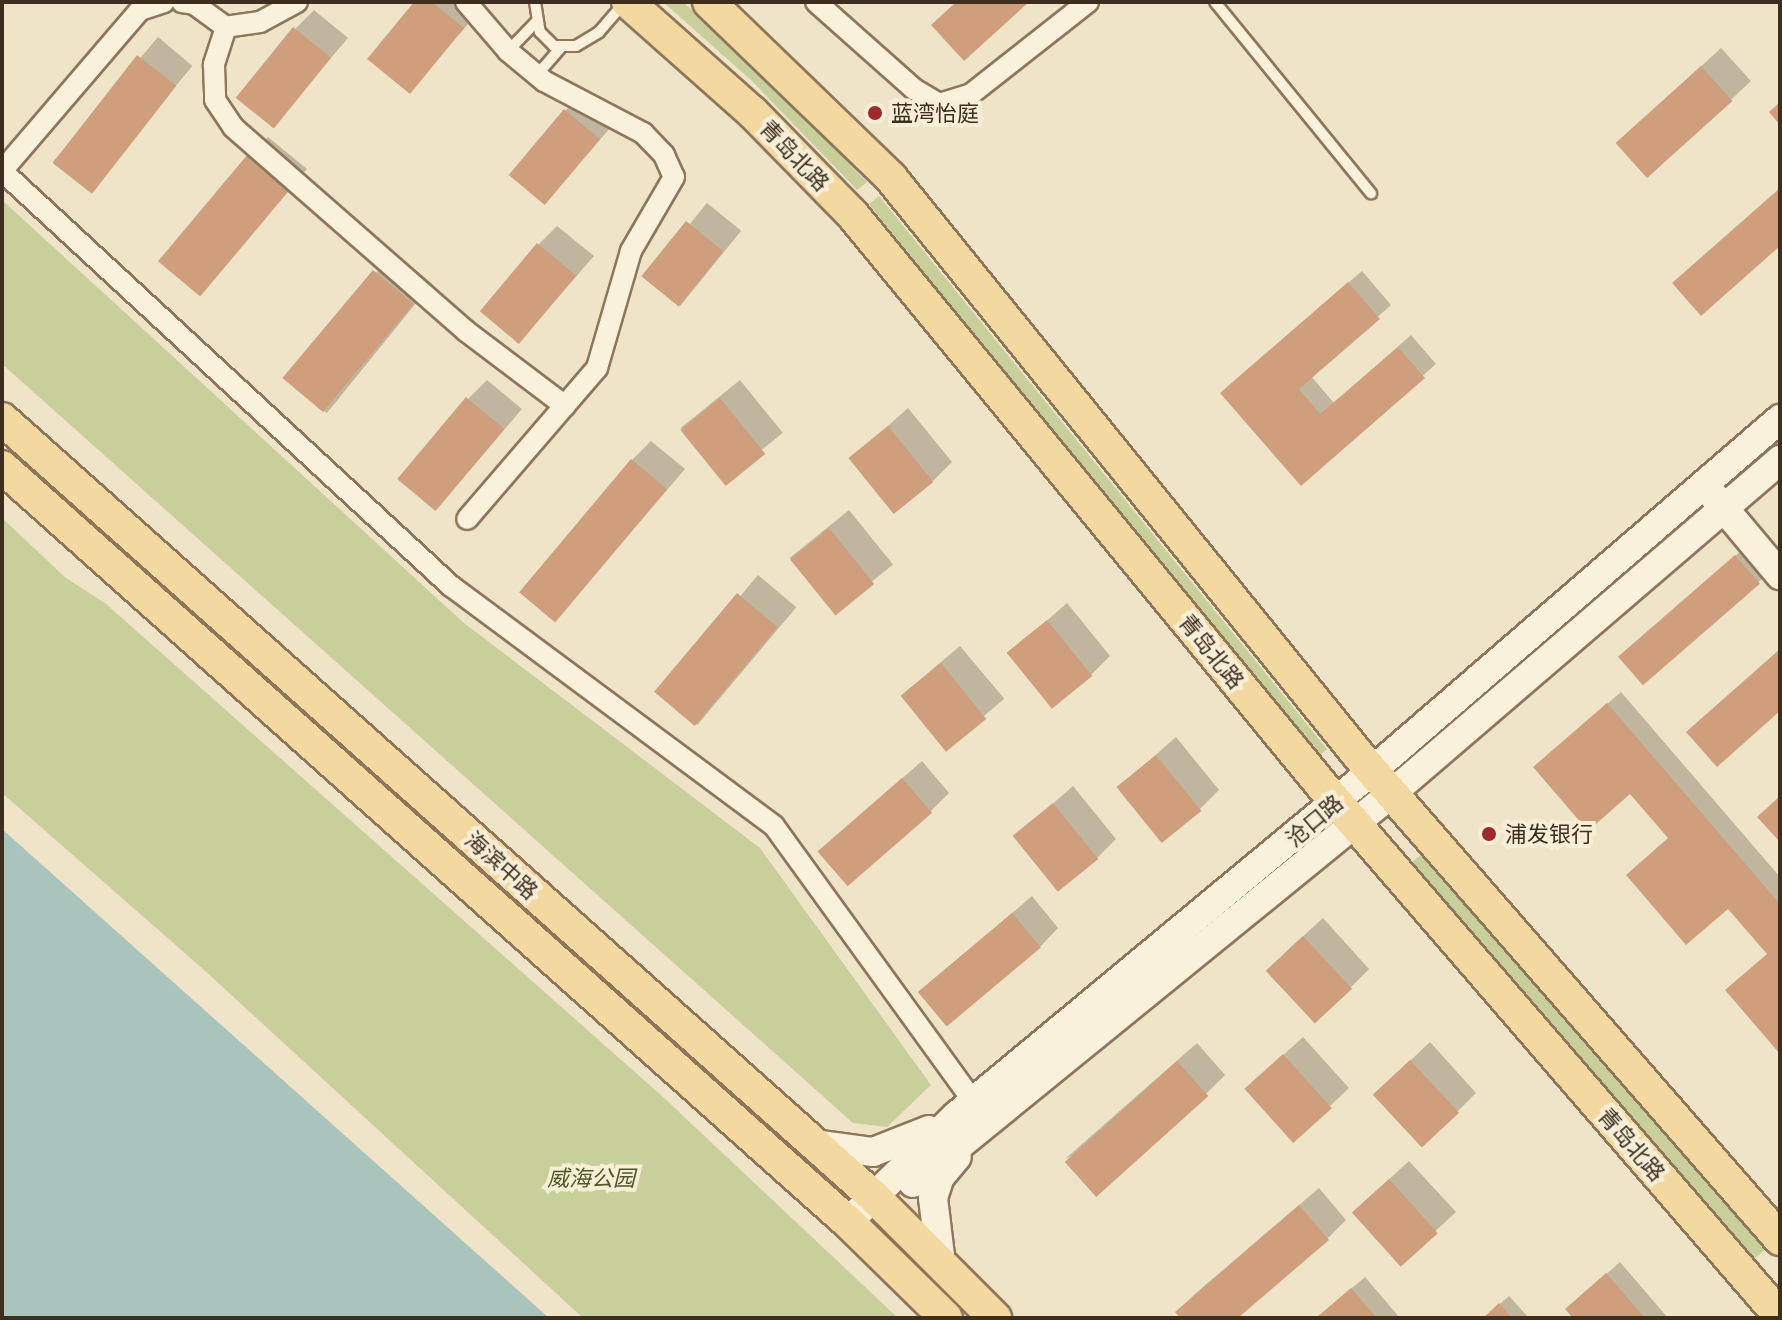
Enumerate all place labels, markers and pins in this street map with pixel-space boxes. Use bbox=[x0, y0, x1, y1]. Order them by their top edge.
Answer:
place label: 蓝湾怡庭 bbox=[891, 100, 979, 126]
marker: 蓝湾怡庭 bbox=[866, 104, 884, 122]
place label: 浦发银行 bbox=[1505, 821, 1593, 847]
marker: 浦发银行 bbox=[1480, 825, 1498, 843]

